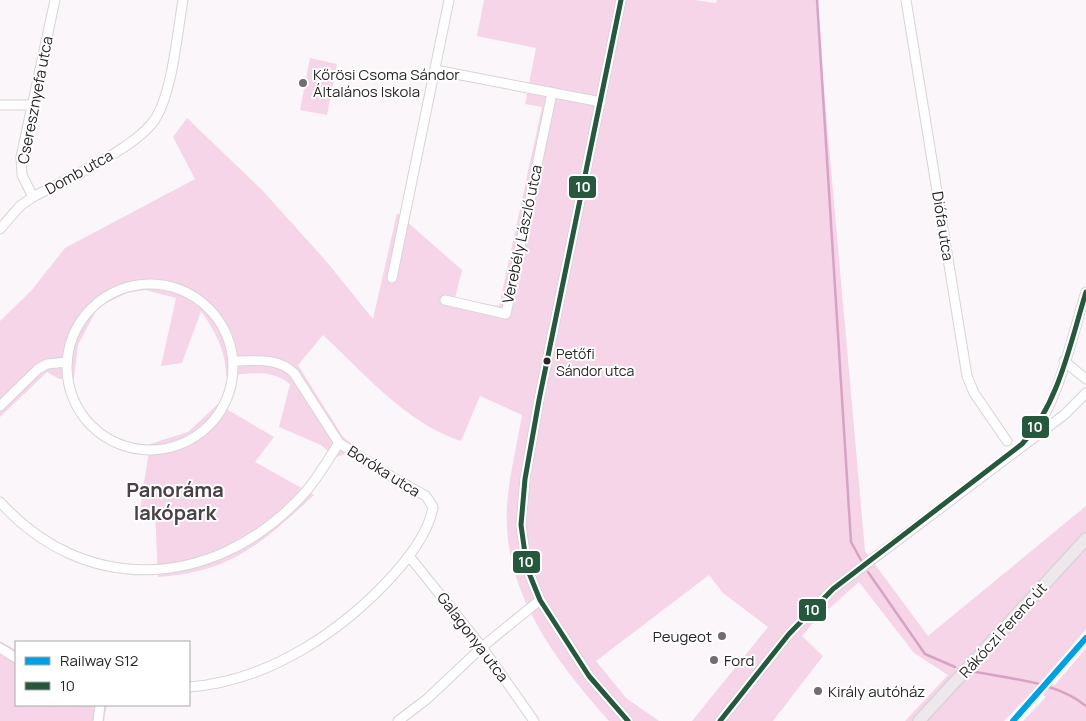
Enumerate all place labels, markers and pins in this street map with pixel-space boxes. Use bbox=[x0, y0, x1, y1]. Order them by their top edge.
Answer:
place label: Kőrösi Csoma Sándor Általános Iskola bbox=[313, 64, 460, 102]
marker: Kőrösi Csoma Sándor Általános Iskola bbox=[297, 77, 309, 89]
place label: Petőfi Sándor utca bbox=[556, 344, 634, 380]
marker: Petőfi Sándor utca bbox=[542, 356, 552, 366]
place label: Peugeot bbox=[653, 626, 712, 647]
marker: Peugeot bbox=[716, 630, 728, 642]
place label: Ford bbox=[724, 650, 754, 671]
marker: Ford bbox=[708, 654, 720, 666]
place label: Király autóház bbox=[828, 681, 925, 702]
marker: Király autóház bbox=[812, 685, 824, 697]

